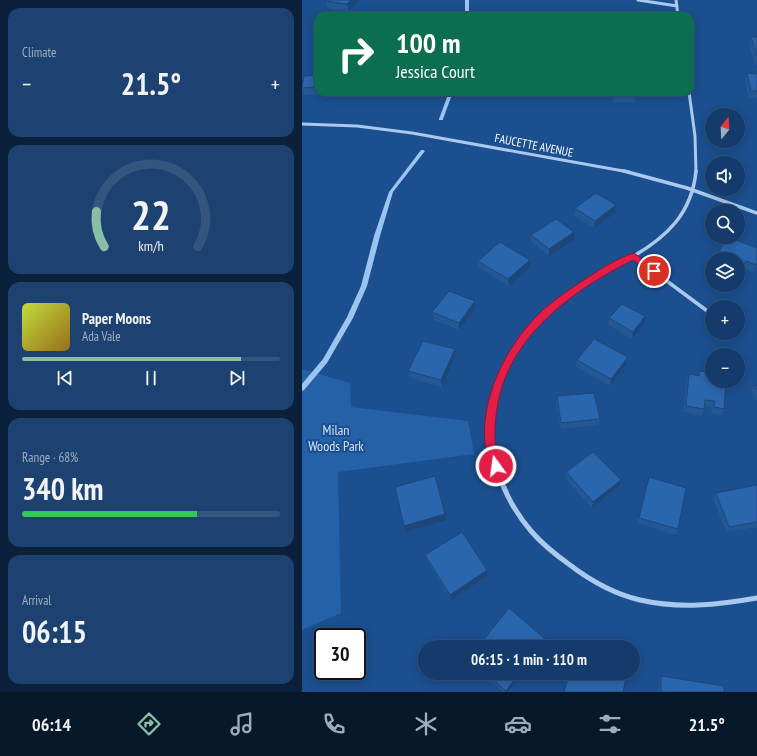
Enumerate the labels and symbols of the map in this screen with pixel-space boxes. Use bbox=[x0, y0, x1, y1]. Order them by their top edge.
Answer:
north arrow bbox=[705, 108, 745, 148]
street label: FAUCETTE AVENUE bbox=[493, 130, 575, 160]
pin bbox=[637, 254, 671, 288]
park label: Milan Woods Park bbox=[308, 421, 364, 455]
position arrow bbox=[475, 445, 517, 487]
speed limit sign: 30 bbox=[314, 628, 366, 680]

